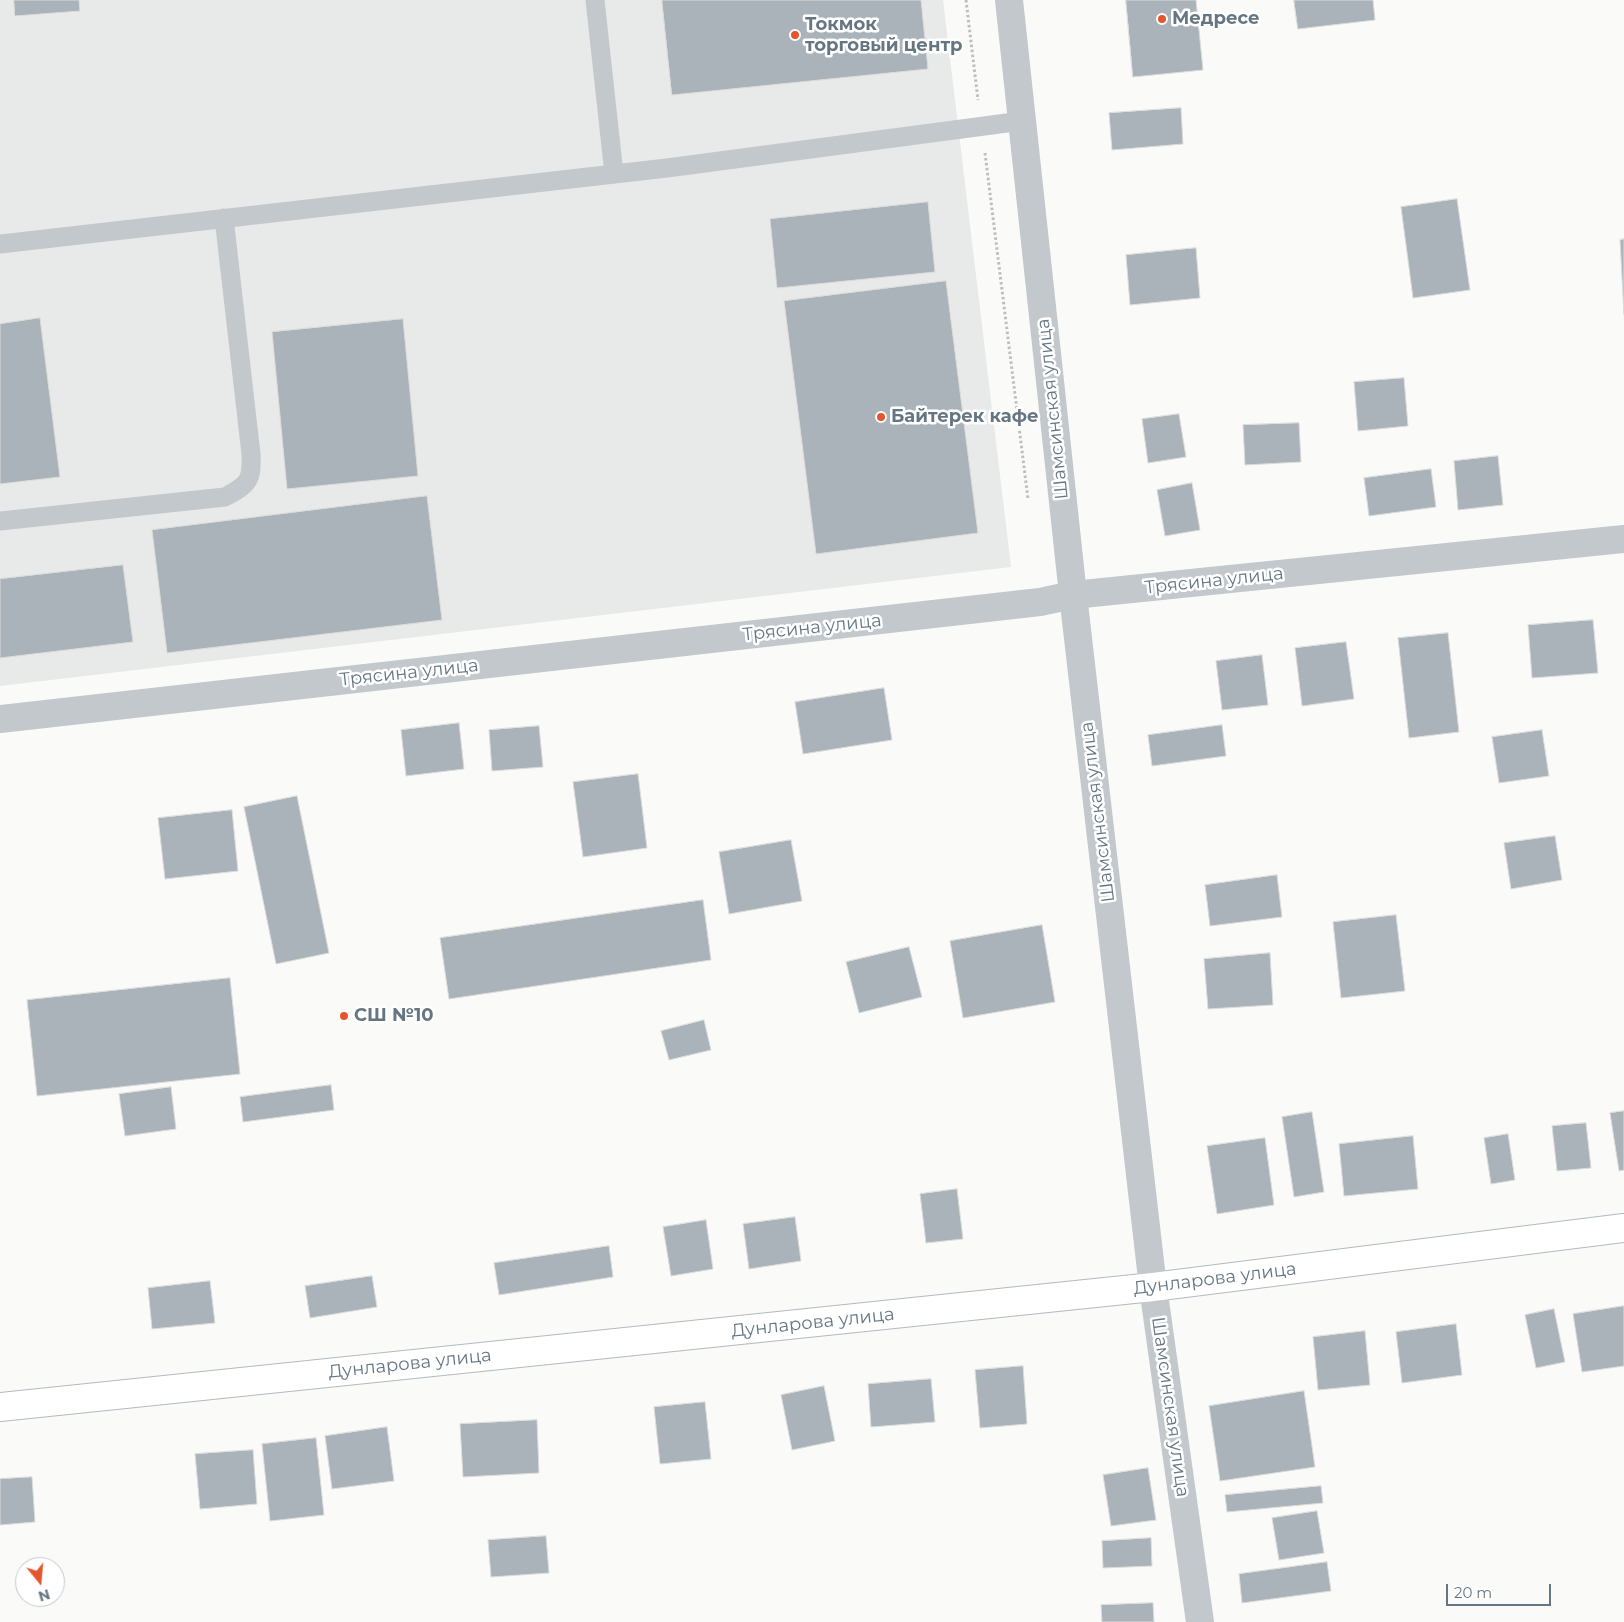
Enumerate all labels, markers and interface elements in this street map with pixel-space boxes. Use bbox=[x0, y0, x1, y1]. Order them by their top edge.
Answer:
place label: Медресе bbox=[1172, 8, 1260, 30]
marker: Медресе bbox=[1156, 13, 1168, 25]
place label: Токмок торговый центр bbox=[805, 14, 963, 56]
marker: Токмок торговый центр bbox=[789, 29, 801, 41]
street label: Шамсинская улица bbox=[1033, 317, 1073, 501]
place label: Байтерек кафе bbox=[891, 406, 1039, 428]
marker: Байтерек кафе bbox=[875, 411, 887, 423]
street label: Трясина улица bbox=[1144, 563, 1284, 599]
street label: Трясина улица bbox=[742, 610, 882, 646]
street label: Трясина улица bbox=[339, 655, 479, 691]
street label: Шамсинская улица bbox=[1076, 720, 1120, 904]
place label: СШ №10 bbox=[354, 1005, 434, 1027]
marker: СШ №10 bbox=[338, 1010, 350, 1022]
street label: Дунларова улица bbox=[1132, 1258, 1298, 1300]
street label: Дунларова улица bbox=[730, 1304, 896, 1342]
street label: Шамсинская улица bbox=[1147, 1315, 1193, 1499]
street label: Дунларова улица bbox=[327, 1345, 493, 1383]
north arrow bbox=[15, 1557, 65, 1607]
scale bar bbox=[1449, 1574, 1554, 1606]
text: 20 m bbox=[1454, 1583, 1492, 1602]
text: N bbox=[36, 1585, 52, 1606]

